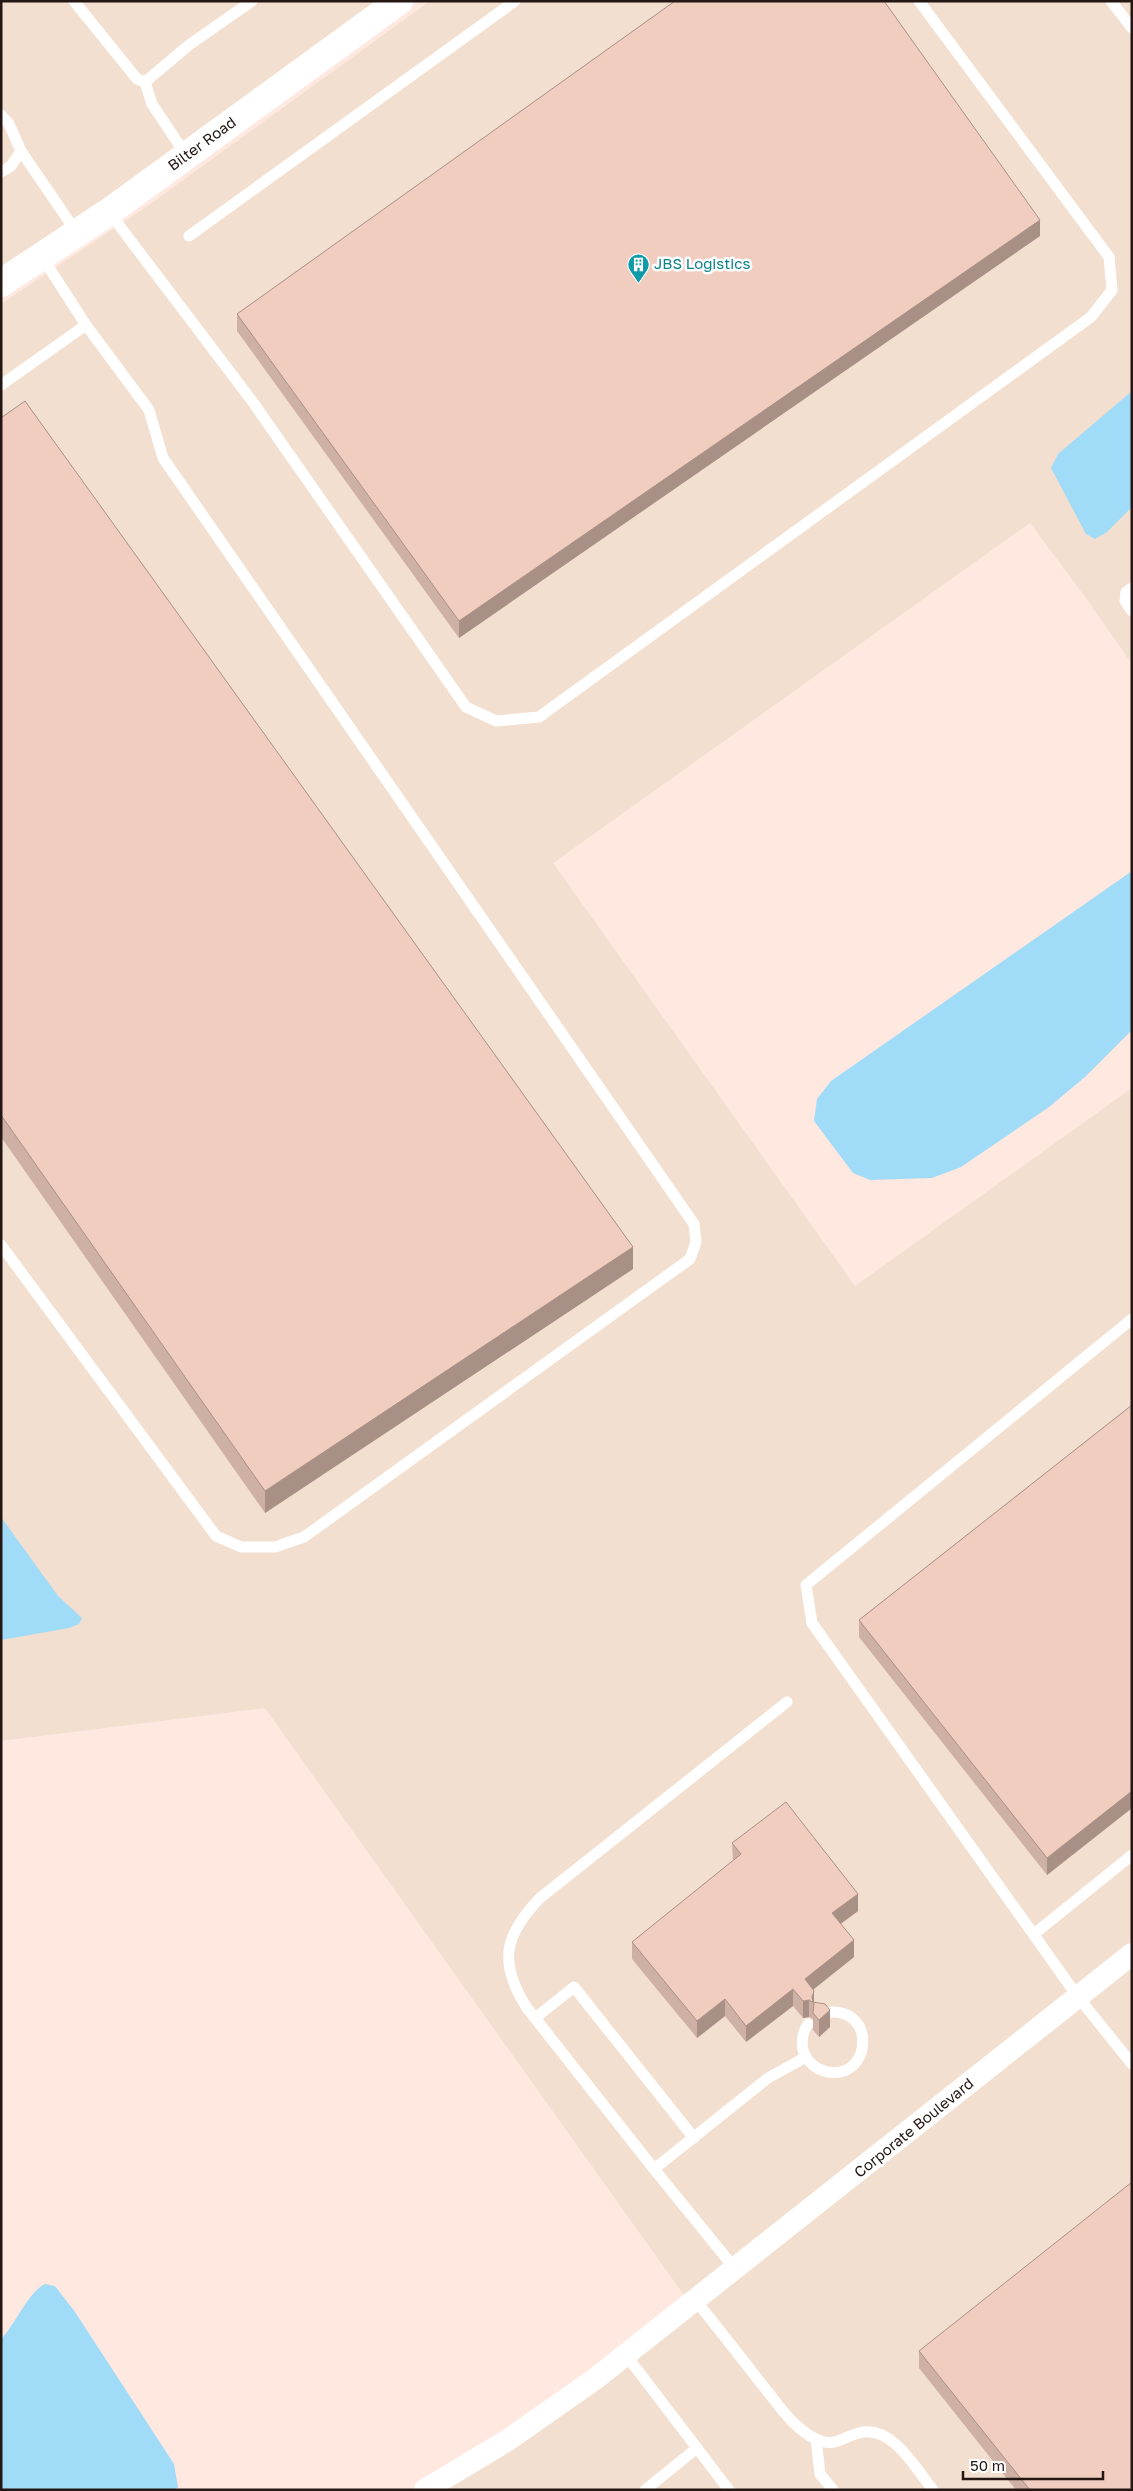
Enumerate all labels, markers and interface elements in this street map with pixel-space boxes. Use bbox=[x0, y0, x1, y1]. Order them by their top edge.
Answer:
street label: Bilter Road bbox=[164, 113, 239, 174]
building icon: JBS Logistics bbox=[626, 252, 650, 283]
place label: JBS Logistics bbox=[654, 254, 751, 272]
street label: Corporate Boulevard bbox=[850, 2074, 977, 2181]
scale bar bbox=[963, 2448, 1103, 2480]
text: 50 m bbox=[970, 2456, 1005, 2474]

